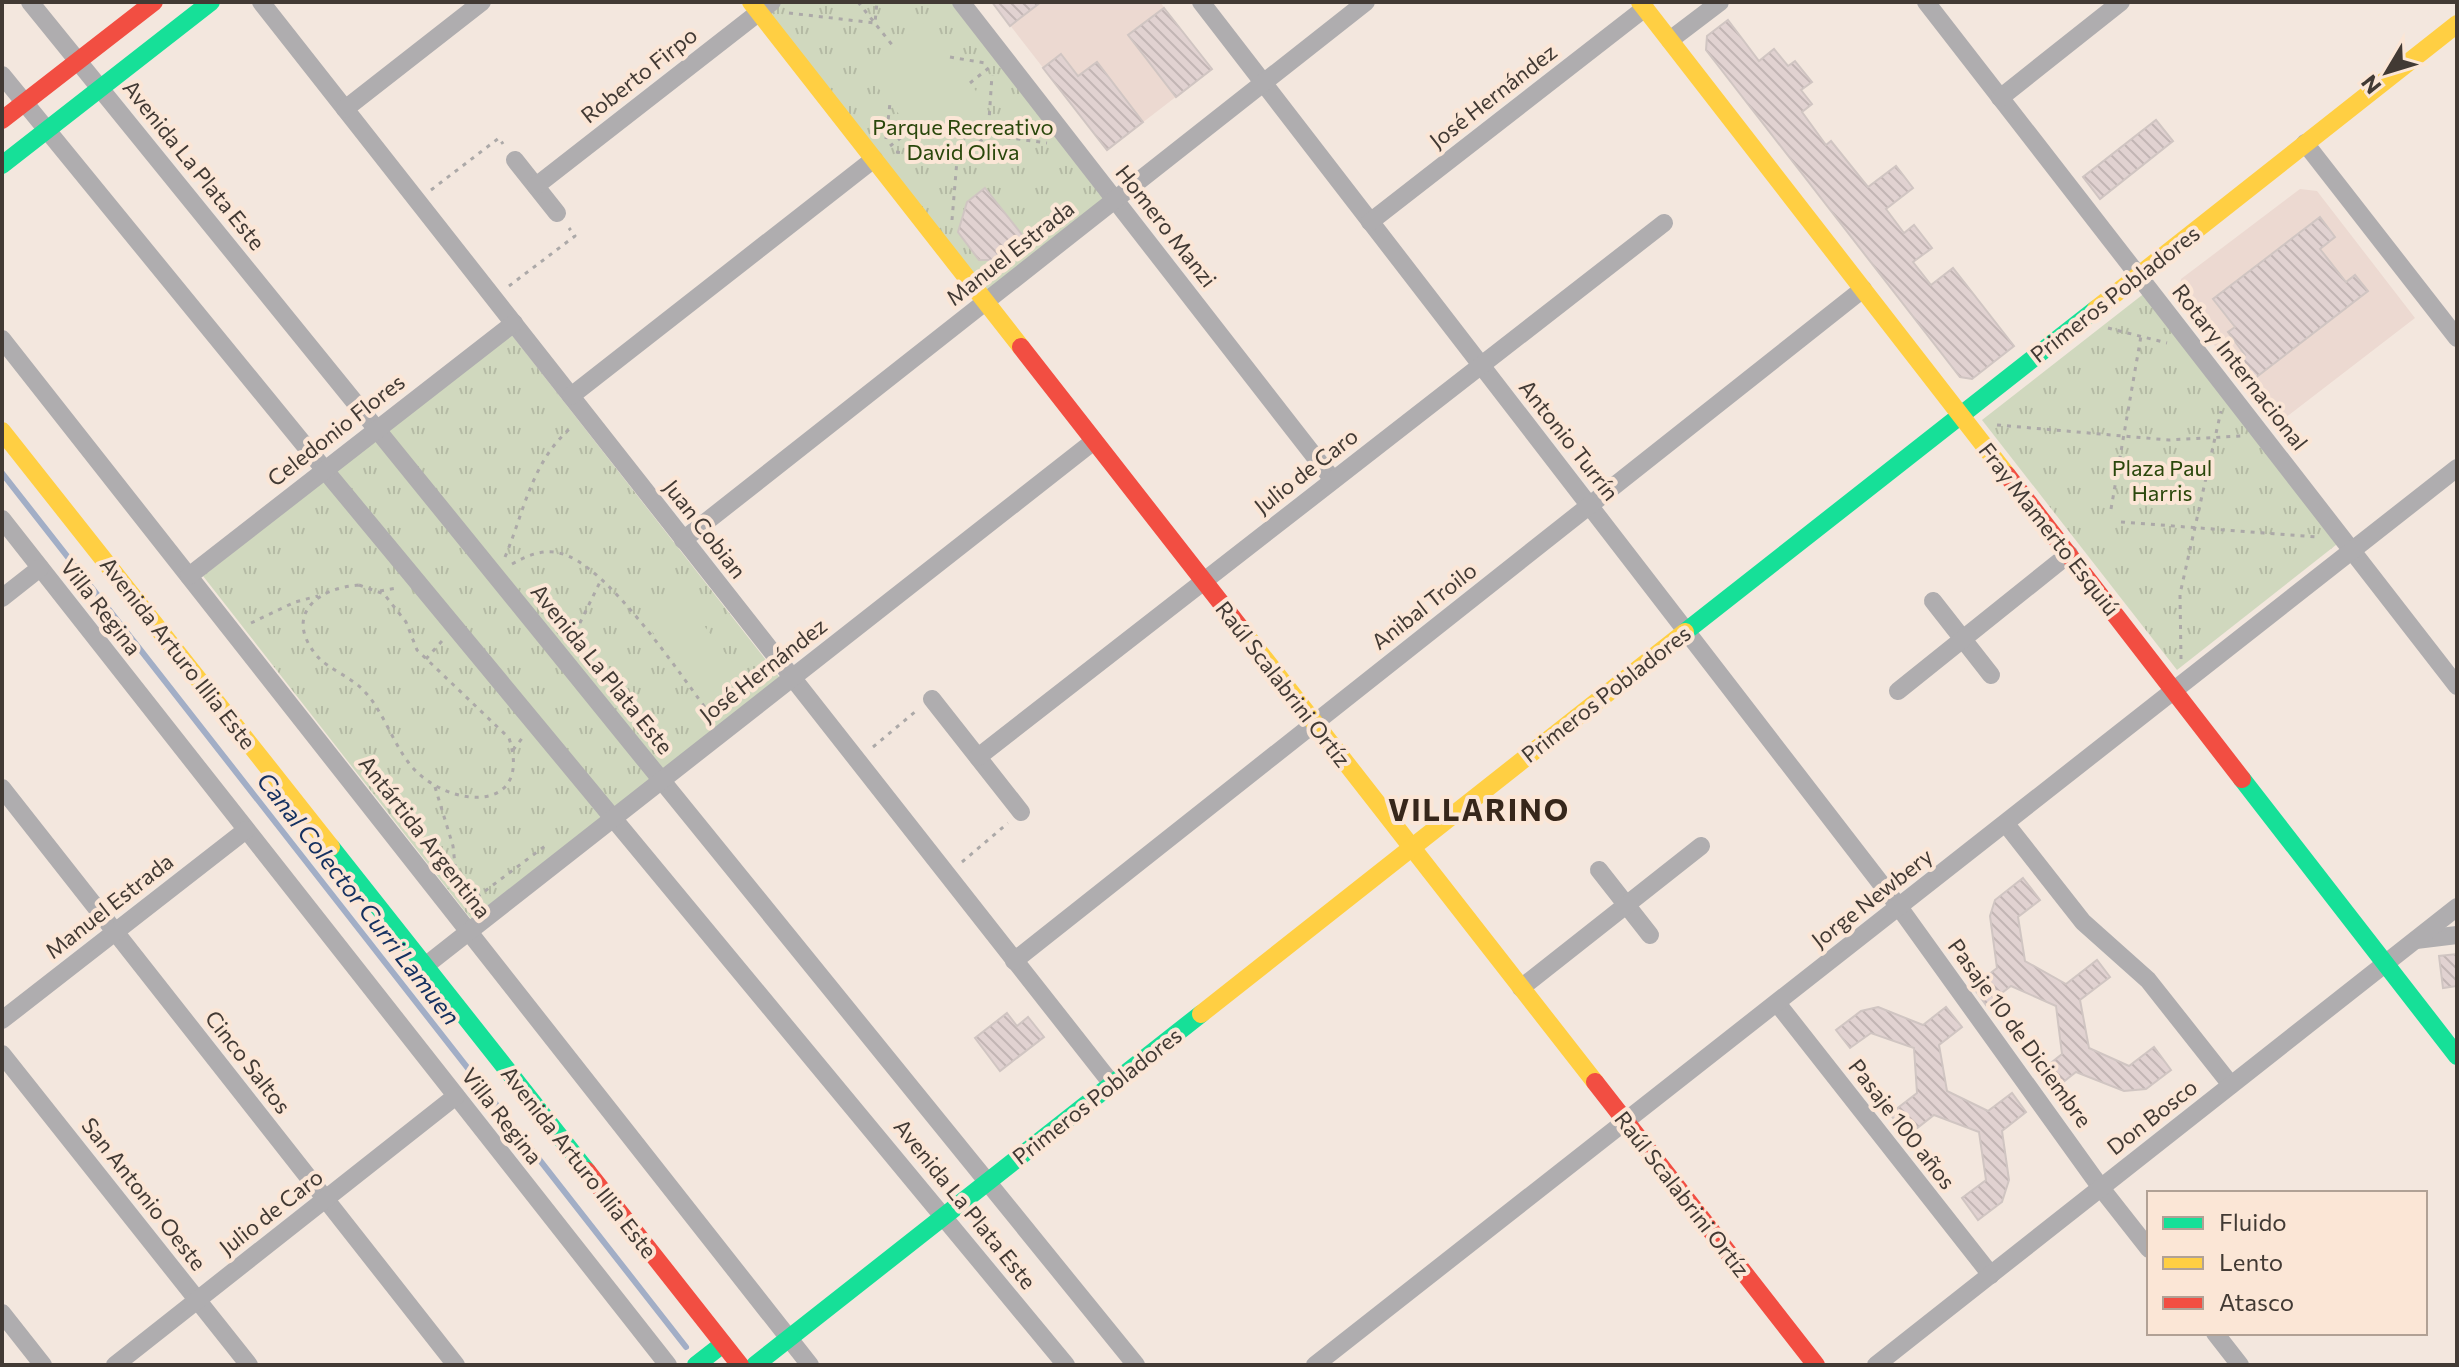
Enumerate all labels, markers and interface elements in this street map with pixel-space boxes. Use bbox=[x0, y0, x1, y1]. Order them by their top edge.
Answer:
street label: Roberto Firpo bbox=[575, 21, 702, 128]
north arrow bbox=[2347, 32, 2427, 112]
street label: José Hernández bbox=[1424, 38, 1562, 154]
text: N bbox=[2355, 70, 2387, 99]
street label: Avenida La Plata Este bbox=[118, 74, 271, 255]
park label: Parque Recreativo David Oliva bbox=[872, 113, 1054, 165]
street label: Homero Manzi bbox=[1110, 159, 1223, 292]
street label: Manuel Estrada bbox=[940, 194, 1079, 311]
street label: Primeros Pobladores bbox=[2025, 219, 2205, 368]
street label: Rotary Internacional bbox=[2167, 278, 2314, 455]
street label: Celedonio Flores bbox=[262, 368, 410, 492]
street label: Antonio Turrín bbox=[1514, 374, 1625, 505]
street label: Julio de Caro bbox=[1249, 422, 1363, 519]
street label: Fray Mamerto Esquiú bbox=[1974, 437, 2125, 621]
park label: Plaza Paul Harris bbox=[2112, 454, 2212, 506]
street label: Juan Cobian bbox=[658, 474, 752, 584]
street label: Avenida Arturo Illia Este bbox=[95, 551, 262, 754]
street label: Villa Regina bbox=[55, 553, 147, 660]
street label: Anibal Troilo bbox=[1366, 556, 1482, 655]
street label: Avenida La Plata Este bbox=[526, 578, 679, 759]
street label: Raúl Scalabrini Ortíz bbox=[1210, 595, 1357, 772]
street label: José Hernández bbox=[694, 612, 832, 728]
street label: Primeros Pobladores bbox=[1516, 619, 1696, 768]
street label: Antártida Argentina bbox=[354, 750, 497, 923]
water label: Canal Colector Curri Lamuen bbox=[252, 766, 467, 1030]
district label: VILLARINO bbox=[1388, 790, 1570, 827]
street label: Jorge Newbery bbox=[1806, 842, 1938, 953]
street label: Manuel Estrada bbox=[39, 847, 178, 964]
street label: Pasaje 10 de Diciembre bbox=[1943, 933, 2098, 1132]
street label: Cinco Saltos bbox=[200, 1005, 297, 1119]
street label: Primeros Pobladores bbox=[1007, 1021, 1187, 1170]
street label: Pasaje 100 años bbox=[1843, 1053, 1962, 1194]
street label: Avenida Arturo Illia Este bbox=[496, 1060, 663, 1263]
street label: Villa Regina bbox=[456, 1062, 548, 1169]
street label: Don Bosco bbox=[2101, 1073, 2202, 1160]
street label: Raúl Scalabrini Ortíz bbox=[1609, 1105, 1756, 1282]
street label: San Antonio Oeste bbox=[76, 1112, 212, 1276]
street label: Avenida La Plata Este bbox=[889, 1113, 1042, 1294]
street label: Julio de Caro bbox=[214, 1163, 328, 1260]
legend bbox=[2147, 1191, 2427, 1335]
text: Fluido bbox=[2219, 1207, 2287, 1236]
text: Lento bbox=[2219, 1247, 2283, 1276]
text: Atasco bbox=[2219, 1287, 2294, 1316]

